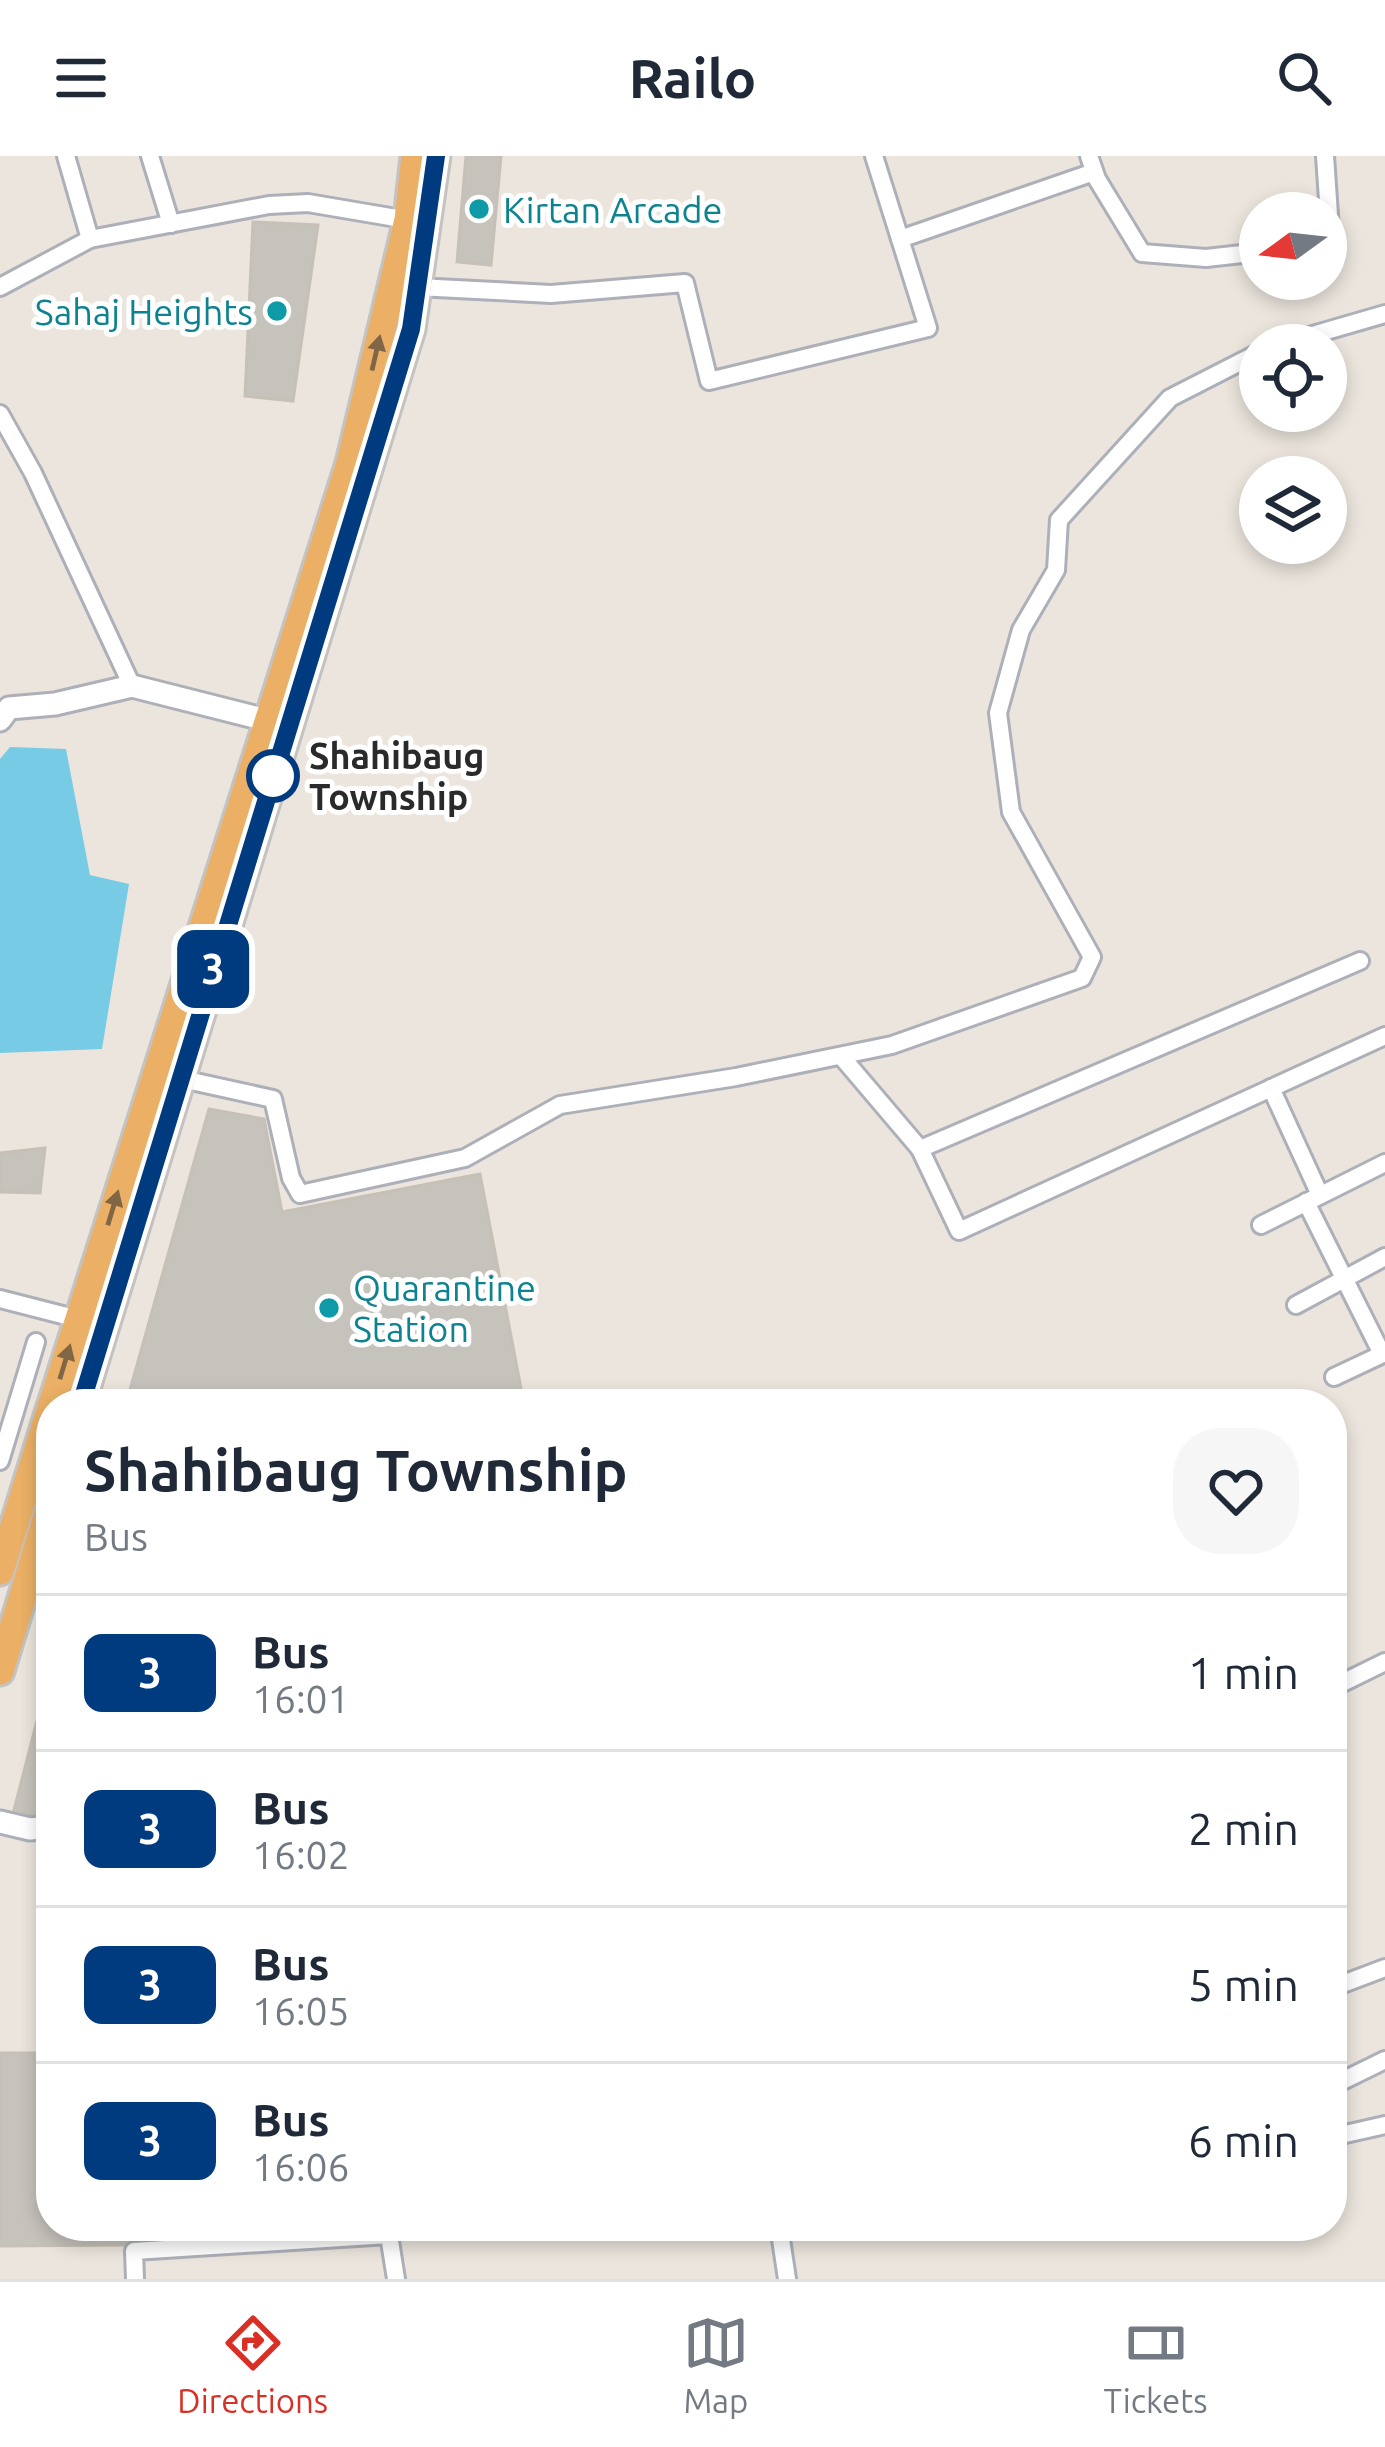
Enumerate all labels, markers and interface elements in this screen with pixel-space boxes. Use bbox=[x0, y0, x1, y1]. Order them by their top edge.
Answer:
icon: menu bbox=[48, 45, 114, 111]
icon: search bbox=[1271, 45, 1337, 111]
text: Railo bbox=[629, 48, 756, 108]
place label: Kirtan Arcade bbox=[503, 189, 723, 230]
north arrow bbox=[1239, 192, 1347, 300]
map controls bbox=[1239, 192, 1347, 564]
marker: Kirtan Arcade bbox=[466, 196, 492, 222]
place label: Sahaj Heights bbox=[35, 291, 253, 332]
marker: Sahaj Heights bbox=[264, 298, 290, 324]
button: locate bbox=[1239, 324, 1347, 432]
one-way arrow bbox=[367, 335, 386, 372]
button: layers bbox=[1239, 456, 1347, 564]
place label: Shahibaug Township bbox=[309, 735, 485, 817]
marker: Shahibaug Township bbox=[248, 751, 298, 801]
line badge: 3 bbox=[174, 930, 252, 1008]
text: 3 bbox=[201, 945, 225, 992]
one-way arrow bbox=[105, 1189, 123, 1226]
place label: Quarantine Station bbox=[353, 1267, 536, 1349]
marker: Quarantine Station bbox=[316, 1295, 342, 1321]
one-way arrow bbox=[57, 1343, 75, 1380]
button: heart bbox=[1173, 1428, 1299, 1554]
text: Shahibaug Township bbox=[84, 1438, 628, 1502]
text: Bus bbox=[84, 1515, 148, 1558]
text: Bus bbox=[252, 1626, 329, 1677]
text: 1 min bbox=[1188, 1647, 1299, 1698]
text: 3 bbox=[138, 1649, 162, 1696]
text: 16:01 bbox=[252, 1677, 350, 1720]
text: Bus bbox=[252, 1782, 329, 1833]
text: 2 min bbox=[1188, 1803, 1299, 1854]
text: 3 bbox=[138, 1805, 162, 1852]
text: 16:02 bbox=[252, 1833, 350, 1876]
text: Bus bbox=[252, 1938, 329, 1989]
text: 5 min bbox=[1188, 1959, 1299, 2010]
text: 3 bbox=[138, 1961, 162, 2008]
text: 16:05 bbox=[252, 1989, 350, 2032]
text: Bus bbox=[252, 2094, 329, 2145]
text: 6 min bbox=[1188, 2115, 1299, 2166]
text: 3 bbox=[138, 2117, 162, 2164]
text: 16:06 bbox=[252, 2145, 350, 2188]
tab: Directions bbox=[177, 2310, 328, 2419]
tab: Map bbox=[683, 2310, 749, 2419]
tab: Tickets bbox=[1104, 2310, 1208, 2419]

